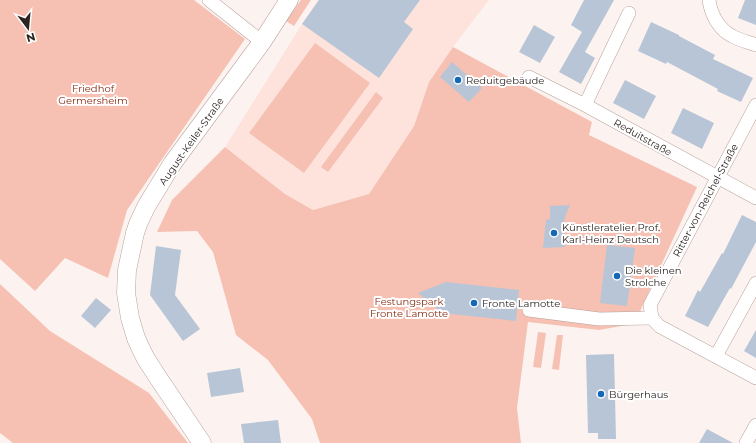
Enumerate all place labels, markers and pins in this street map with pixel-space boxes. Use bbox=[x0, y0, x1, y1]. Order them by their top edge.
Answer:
place label: Reduitgebäude bbox=[466, 74, 544, 87]
marker: Reduitgebäude bbox=[453, 75, 463, 85]
place label: Künstleratelier Prof. Karl-Heinz Deutsch bbox=[562, 221, 660, 246]
marker: Künstleratelier Prof. Karl-Heinz Deutsch bbox=[549, 228, 559, 238]
place label: Die kleinen Strolche bbox=[625, 264, 682, 289]
marker: Die kleinen Strolche bbox=[612, 271, 622, 281]
place label: Fronte Lamotte bbox=[482, 297, 560, 310]
marker: Fronte Lamotte bbox=[469, 298, 479, 308]
place label: Bürgerhaus bbox=[609, 388, 668, 401]
marker: Bürgerhaus bbox=[596, 389, 606, 399]

